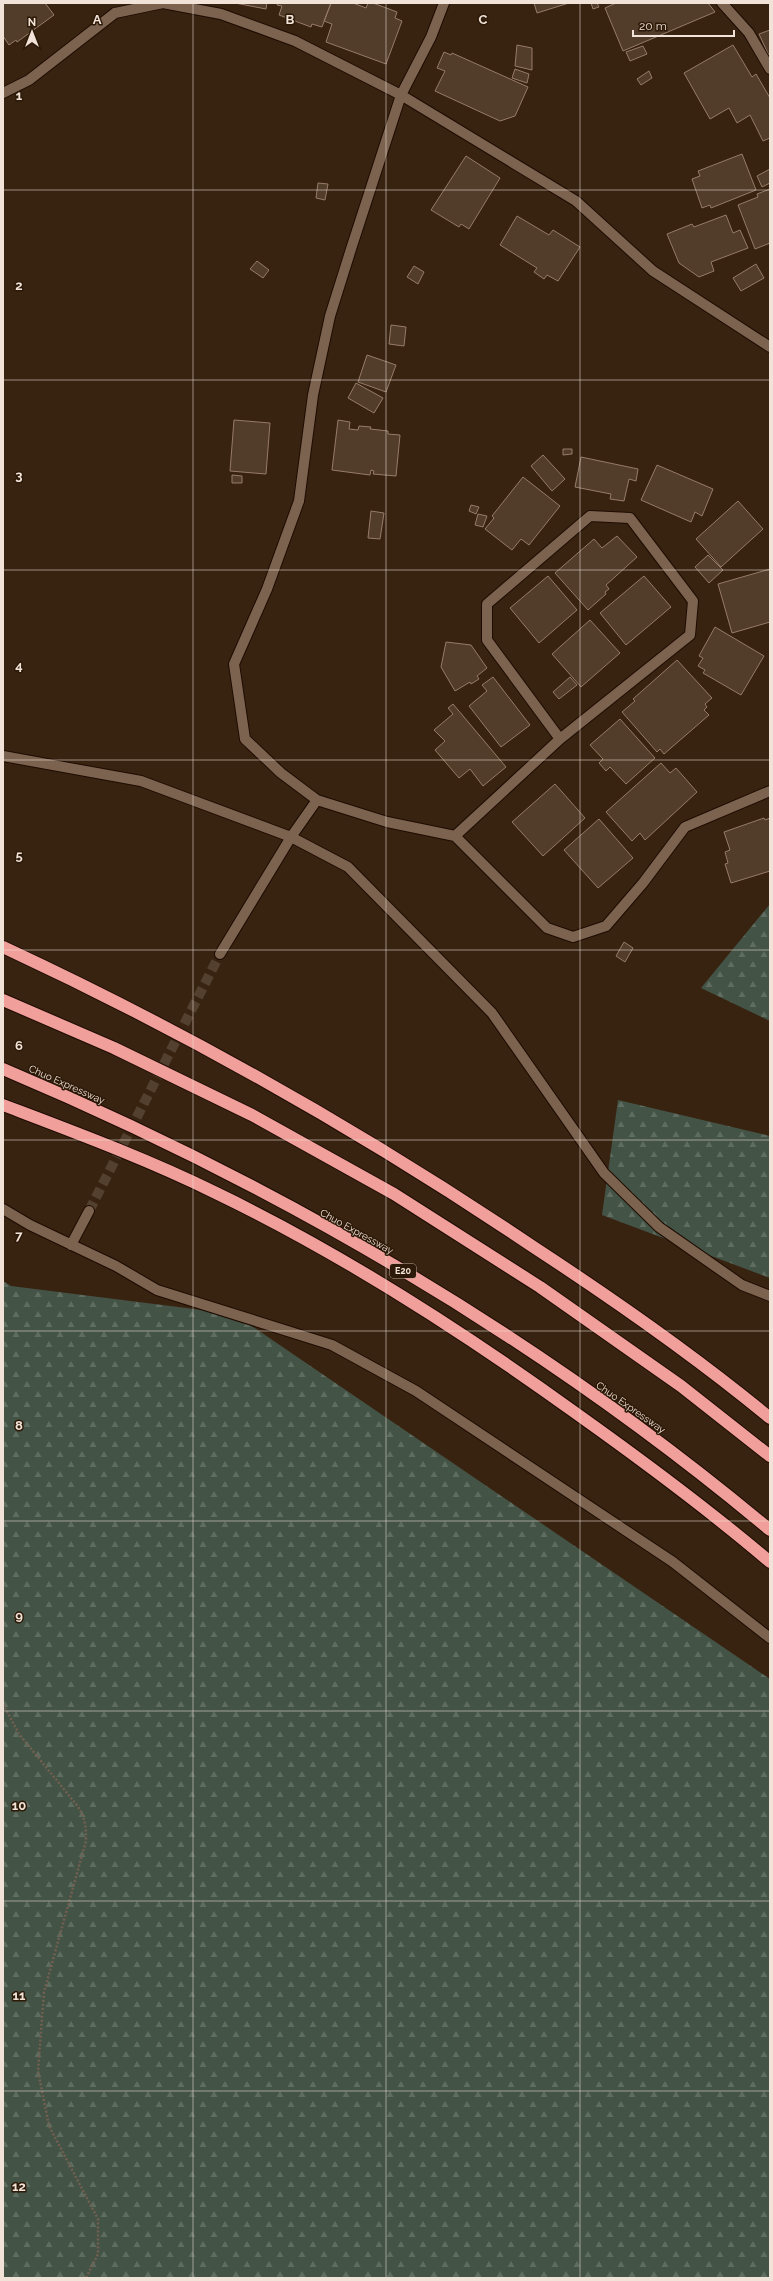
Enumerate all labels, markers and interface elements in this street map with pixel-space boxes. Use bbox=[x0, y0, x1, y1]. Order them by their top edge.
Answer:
north arrow bbox=[12, 12, 52, 52]
text: A bbox=[93, 12, 102, 27]
text: B bbox=[286, 12, 295, 27]
text: C bbox=[479, 12, 488, 27]
scale bar bbox=[633, 12, 734, 38]
text: N bbox=[28, 16, 36, 29]
text: 20 m bbox=[639, 19, 667, 33]
text: 1 bbox=[16, 88, 23, 103]
text: 2 bbox=[15, 278, 23, 293]
text: 3 bbox=[15, 468, 23, 483]
text: 4 bbox=[15, 658, 23, 673]
text: 5 bbox=[15, 848, 23, 863]
text: 6 bbox=[15, 1038, 23, 1053]
street label: Chuo Expressway bbox=[27, 1063, 107, 1106]
street label: Chuo Expressway bbox=[318, 1207, 396, 1256]
text: 7 bbox=[15, 1228, 23, 1243]
road number: E20 bbox=[390, 1264, 416, 1278]
street label: Chuo Expressway bbox=[594, 1379, 668, 1436]
text: 8 bbox=[15, 1418, 23, 1433]
text: 9 bbox=[15, 1608, 23, 1623]
text: 10 bbox=[12, 1798, 26, 1813]
text: 11 bbox=[13, 1988, 26, 2003]
text: 12 bbox=[12, 2179, 26, 2194]

